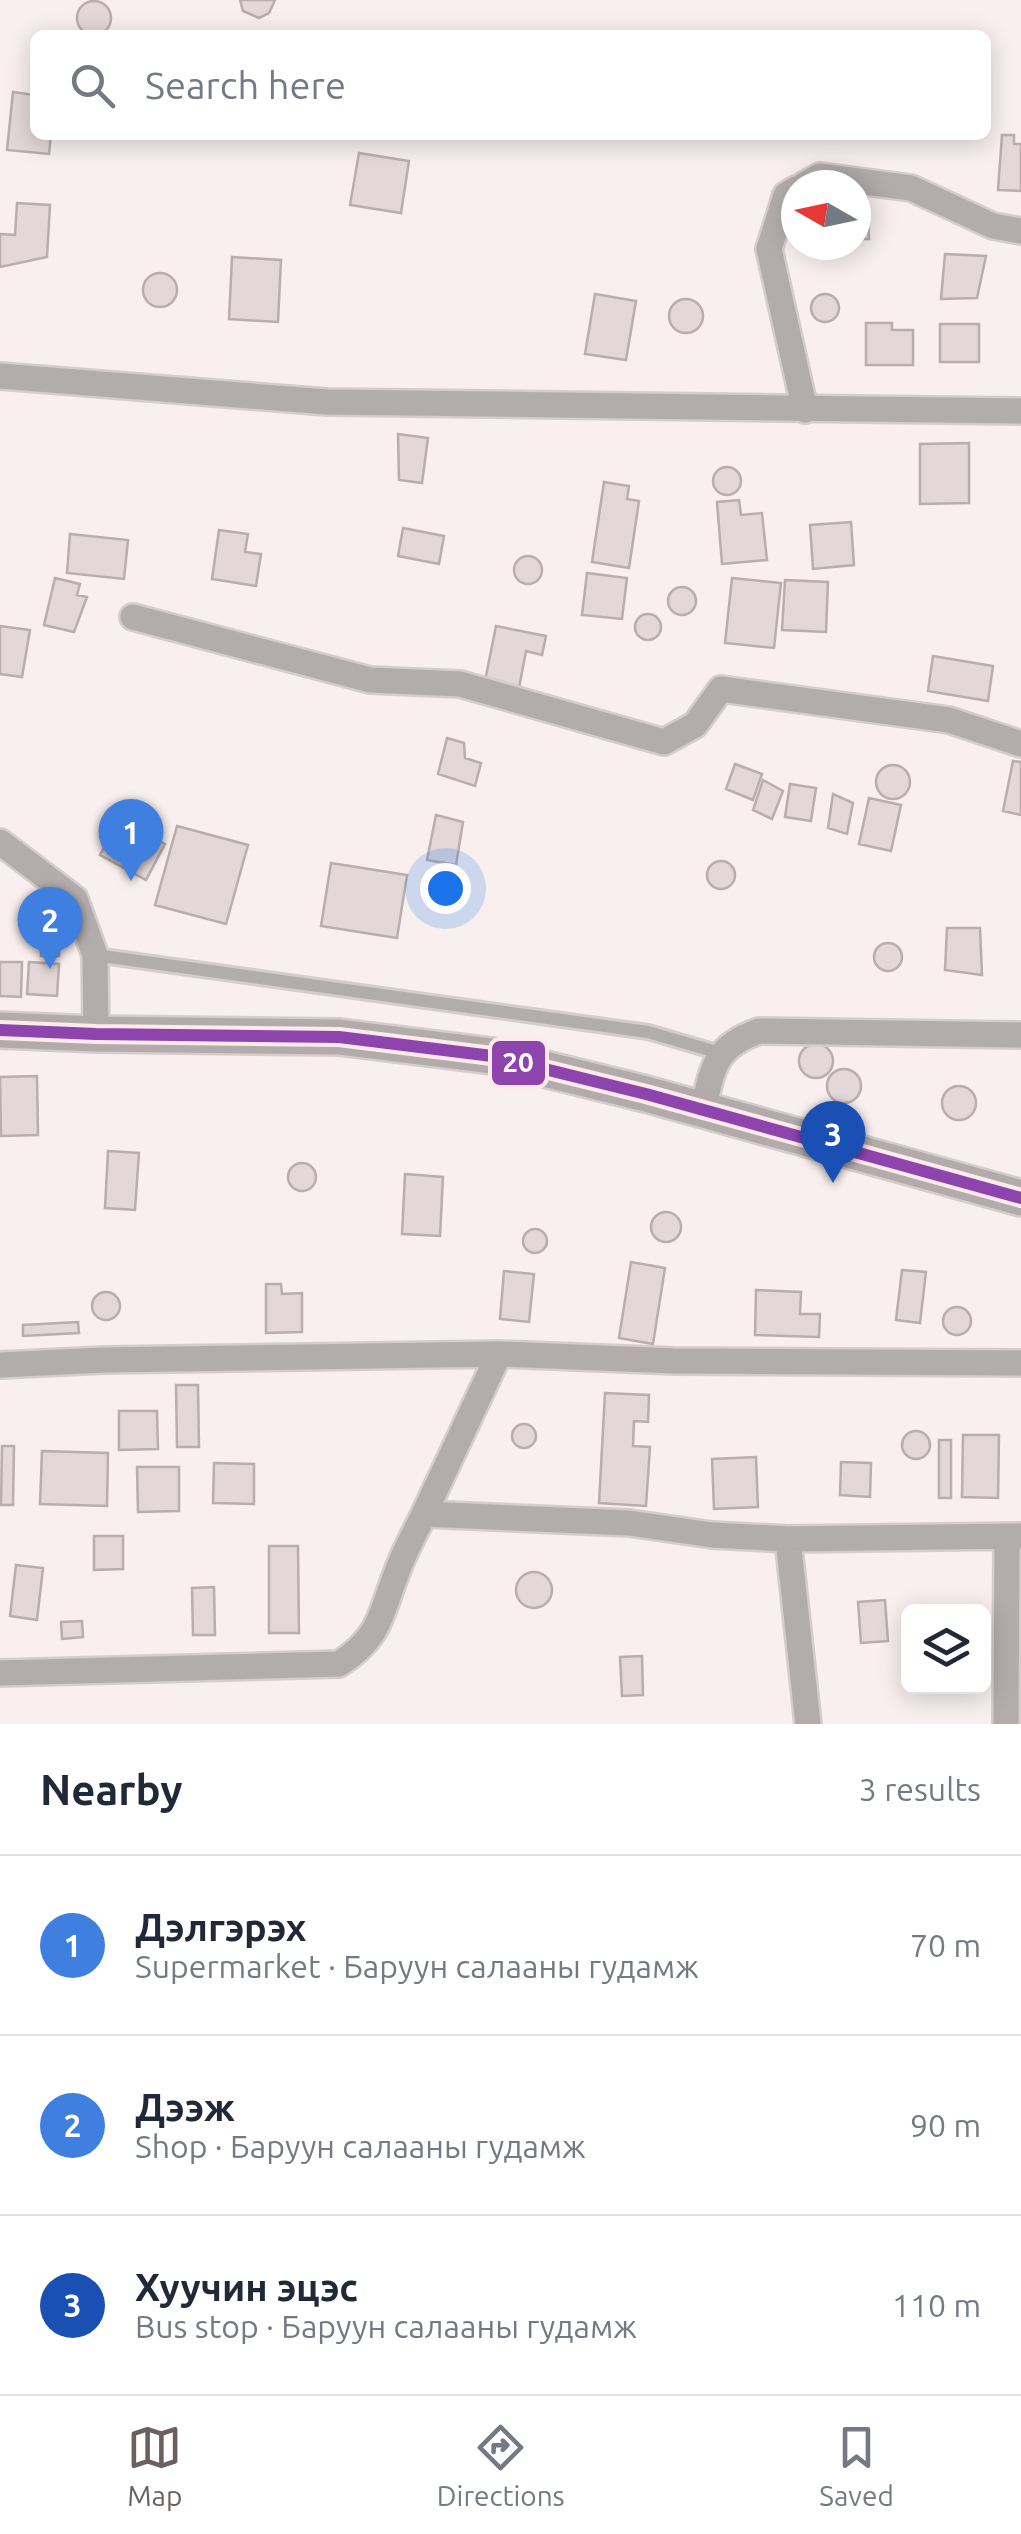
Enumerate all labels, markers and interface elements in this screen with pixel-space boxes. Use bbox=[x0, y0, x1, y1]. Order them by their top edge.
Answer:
search box bbox=[30, 30, 991, 140]
icon: search bbox=[65, 58, 120, 113]
text: Search here bbox=[145, 64, 346, 106]
north arrow bbox=[781, 170, 871, 260]
pin: 1 bbox=[98, 798, 164, 881]
your location bbox=[420, 863, 471, 914]
pin: 2 bbox=[18, 886, 82, 969]
line badge: 20 bbox=[490, 1039, 547, 1087]
text: 20 bbox=[502, 1046, 534, 1077]
pin: 3 bbox=[800, 1100, 866, 1183]
map controls bbox=[901, 1604, 991, 1694]
button: layers bbox=[901, 1604, 991, 1694]
text: Nearby bbox=[40, 1766, 183, 1813]
text: 3 results bbox=[859, 1771, 981, 1807]
text: Дэлгэрэх bbox=[135, 1906, 306, 1948]
text: 1 bbox=[63, 1927, 82, 1963]
text: 70 m bbox=[910, 1927, 981, 1963]
text: Supermarket · Баруун салааны гудамж bbox=[135, 1948, 699, 1984]
text: Дээж bbox=[135, 2086, 235, 2128]
text: 2 bbox=[63, 2107, 82, 2143]
text: 90 m bbox=[910, 2107, 981, 2143]
text: Shop · Баруун салааны гудамж bbox=[135, 2128, 586, 2164]
text: Хуучин эцэс bbox=[135, 2266, 358, 2308]
text: 3 bbox=[63, 2287, 82, 2323]
text: 110 m bbox=[892, 2287, 981, 2323]
text: Bus stop · Баруун салааны гудамж bbox=[135, 2308, 637, 2344]
tab: Map bbox=[127, 2420, 182, 2511]
tab: Directions bbox=[437, 2420, 565, 2511]
tab: Saved bbox=[819, 2420, 894, 2511]

